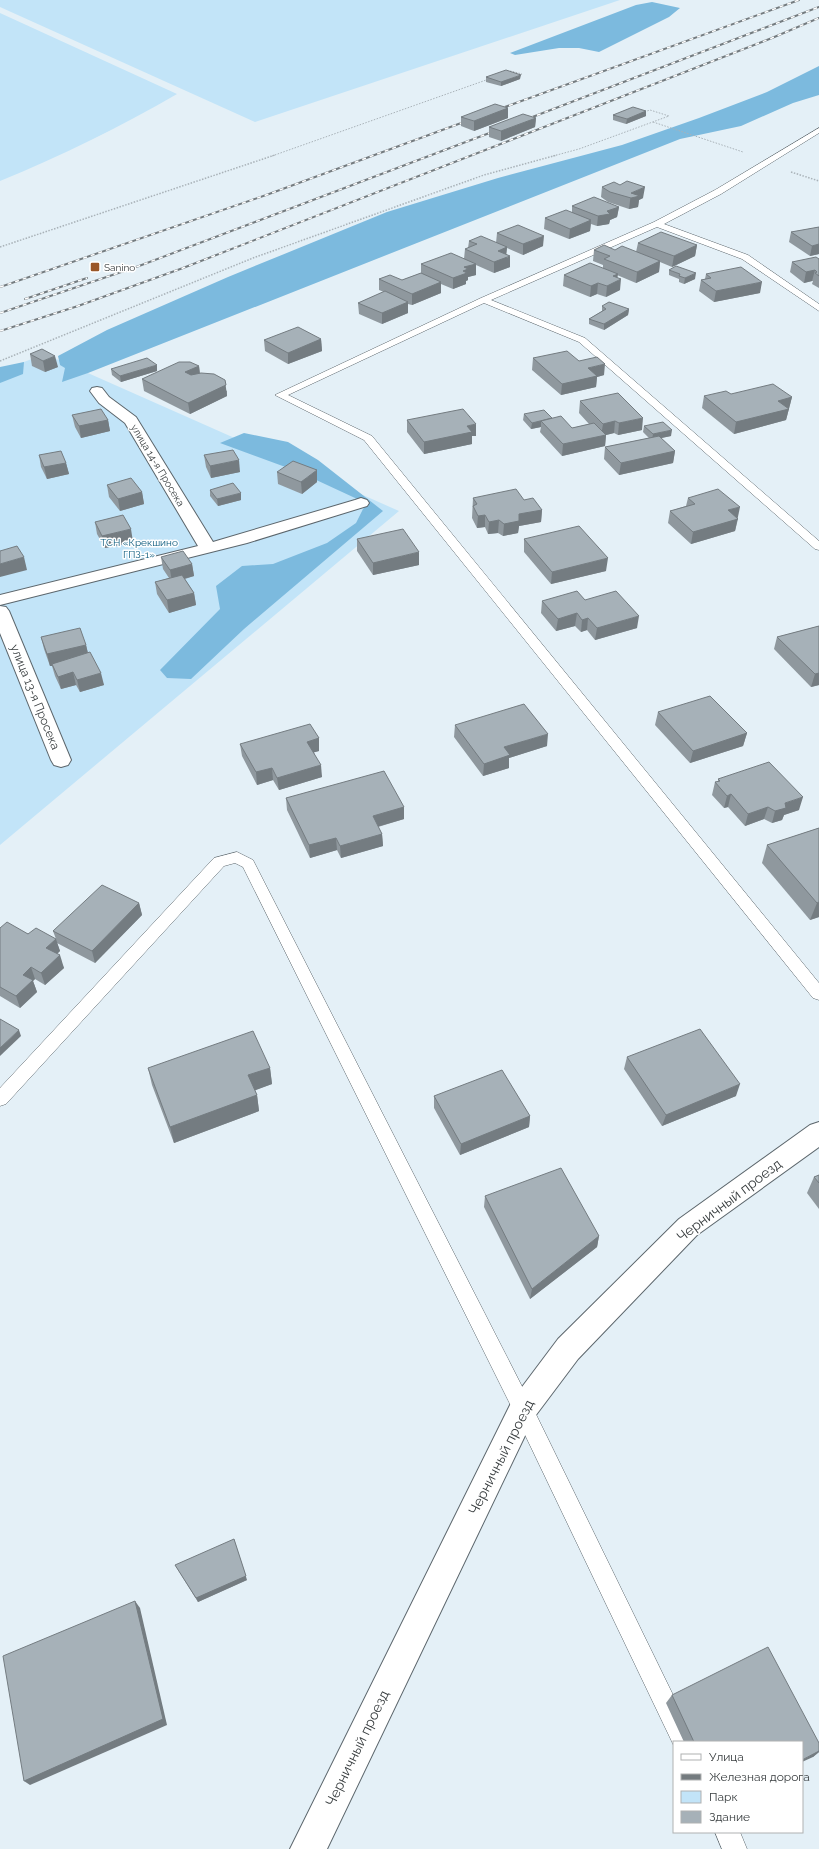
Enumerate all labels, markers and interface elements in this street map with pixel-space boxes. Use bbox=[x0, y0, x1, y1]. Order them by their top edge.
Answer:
marker: Sanino bbox=[89, 261, 101, 273]
place label: Sanino bbox=[104, 262, 135, 273]
street label: улица 14-я Просека bbox=[129, 422, 186, 508]
park label: ТСН «Крекшино ГПЗ-1» bbox=[100, 537, 178, 560]
street label: улица 13-я Просека bbox=[7, 642, 63, 752]
street label: Черничный проезд bbox=[674, 1155, 784, 1245]
street label: Черничный проезд bbox=[465, 1397, 537, 1517]
street label: Черничный проезд bbox=[322, 1688, 392, 1808]
legend bbox=[673, 1741, 803, 1833]
text: Улица bbox=[709, 1750, 744, 1764]
text: Железная дорога bbox=[709, 1770, 810, 1784]
text: Парк bbox=[709, 1790, 738, 1804]
text: Здание bbox=[709, 1810, 750, 1824]

